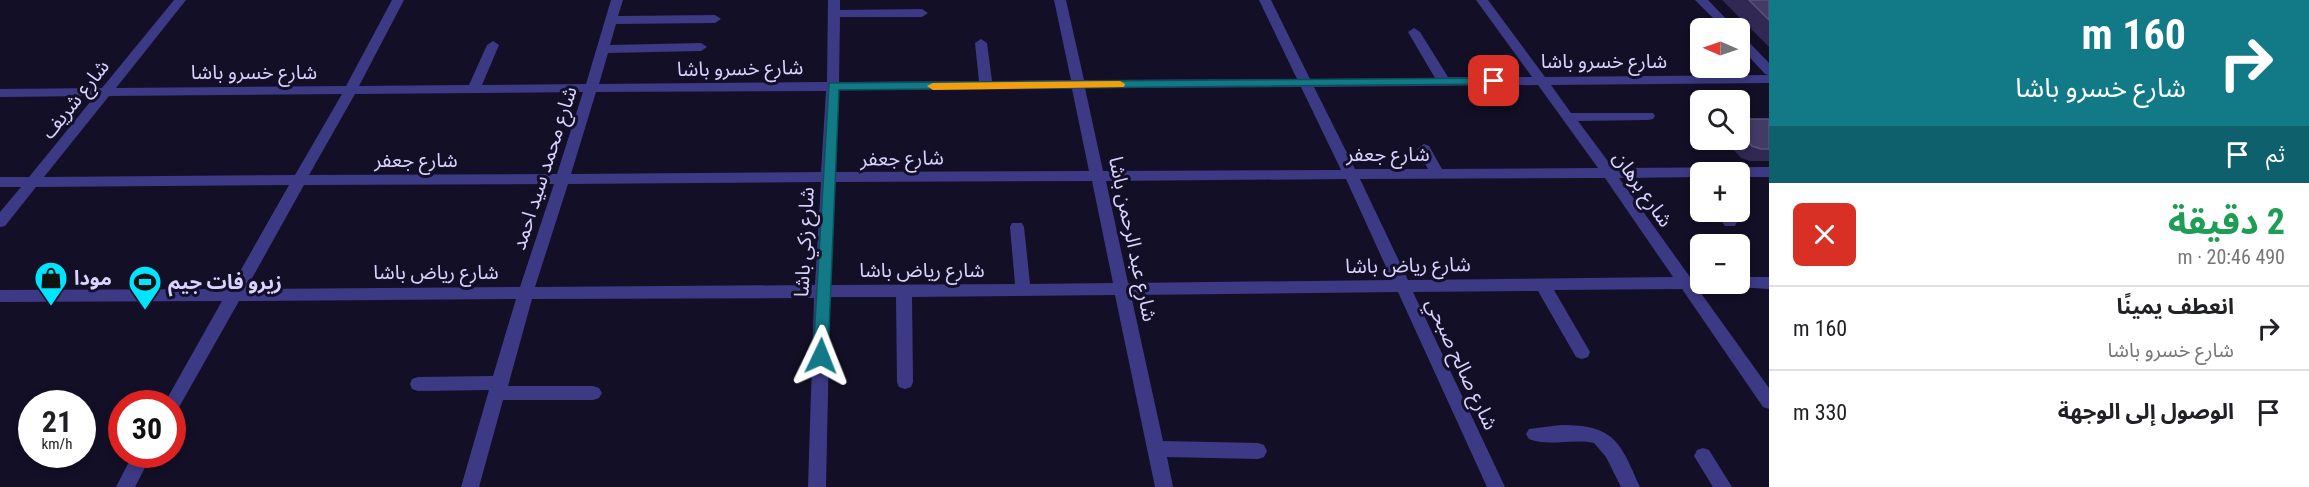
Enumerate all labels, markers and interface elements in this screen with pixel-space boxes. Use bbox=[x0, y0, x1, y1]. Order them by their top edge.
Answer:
text: 160 m bbox=[2081, 10, 2186, 59]
north arrow bbox=[1690, 18, 1750, 78]
map controls bbox=[1690, 18, 1750, 294]
icon: right bbox=[2207, 24, 2285, 102]
street label: شارع خسرو باشا bbox=[1541, 49, 1667, 76]
street label: شارع شريف bbox=[36, 55, 116, 145]
street label: شارع خسرو باشا bbox=[677, 55, 804, 84]
pin bbox=[1468, 55, 1519, 106]
street label: شارع خسرو باشا bbox=[191, 60, 317, 87]
icon: arrive bbox=[1477, 64, 1510, 97]
text: شارع خسرو باشا bbox=[2015, 72, 2186, 104]
street label: شارع محمد سيد احمد bbox=[506, 83, 585, 254]
button: search bbox=[1690, 90, 1750, 150]
icon: arrive bbox=[2221, 138, 2254, 171]
street label: شارع جعفر bbox=[1345, 142, 1430, 169]
text: ثم bbox=[2266, 142, 2285, 167]
street label: شارع جعفر bbox=[859, 145, 944, 174]
street label: شارع برهان bbox=[1606, 146, 1678, 233]
street label: شارع جعفر bbox=[373, 148, 458, 175]
street label: شارع عبد الرحمن باشا bbox=[1101, 154, 1162, 324]
button: + bbox=[1690, 162, 1750, 222]
street label: شارع زكي باشا bbox=[789, 186, 823, 298]
text: 2 دقيقة bbox=[2168, 201, 2285, 243]
button: close bbox=[1793, 203, 1856, 266]
button: − bbox=[1690, 234, 1750, 294]
text: 490 m · 20:46 bbox=[2178, 245, 2285, 269]
street label: شارع رياض باشا bbox=[1345, 252, 1471, 281]
street label: شارع رياض باشا bbox=[859, 258, 985, 285]
shop icon: مودا bbox=[33, 260, 69, 307]
street label: شارع رياض باشا bbox=[373, 260, 499, 287]
sports icon: زيرو فات جيم bbox=[127, 264, 163, 311]
place label: مودا bbox=[74, 266, 112, 290]
place label: زيرو فات جيم bbox=[168, 270, 282, 297]
street label: شارع صالح صبحي bbox=[1418, 294, 1503, 435]
text: انعطف يمينًا bbox=[2116, 294, 2234, 319]
icon: right bbox=[2252, 312, 2285, 345]
text: 160 m bbox=[1793, 316, 1847, 341]
position arrow bbox=[789, 324, 853, 388]
text: شارع خسرو باشا bbox=[2108, 338, 2234, 362]
speed limit sign: 30 bbox=[108, 390, 186, 468]
icon: arrive bbox=[2252, 396, 2285, 429]
text: الوصول إلى الوجهة bbox=[2058, 399, 2234, 424]
text: 330 m bbox=[1793, 400, 1847, 425]
text: 21 bbox=[42, 404, 72, 439]
text: km/h bbox=[42, 435, 72, 453]

